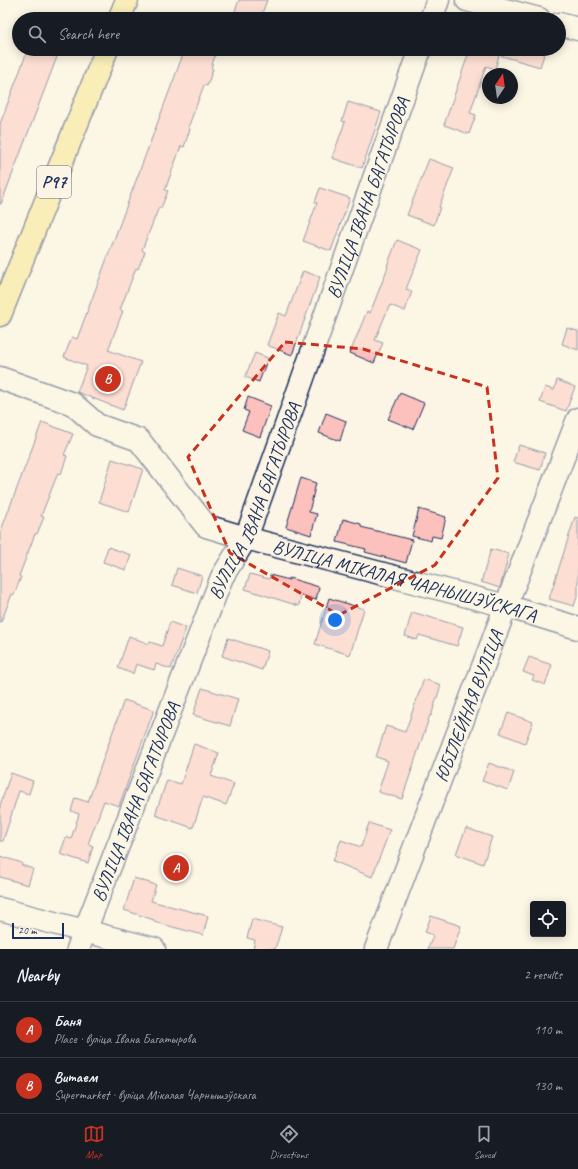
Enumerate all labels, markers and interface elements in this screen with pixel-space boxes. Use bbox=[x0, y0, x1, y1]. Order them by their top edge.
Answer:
search box bbox=[12, 12, 566, 56]
icon: search bbox=[26, 23, 48, 45]
text: Search here bbox=[58, 25, 119, 44]
north arrow bbox=[482, 68, 518, 104]
street label: ВУЛІЦА ІВАНА БАГАТЫРОВА bbox=[321, 94, 415, 302]
road number: Р97 bbox=[37, 166, 71, 198]
pin: B bbox=[95, 364, 121, 394]
street label: ВУЛІЦА ІВАНА БАГАТЫРОВА bbox=[204, 399, 306, 603]
street label: ВУЛІЦА МІКАЛАЯ ЧАРНЫШЭЎСКАГА bbox=[270, 534, 540, 628]
your location bbox=[325, 610, 345, 630]
street label: ЮБІЛЕЙНАЯ ВУЛІЦА bbox=[430, 626, 509, 785]
street label: ВУЛІЦА ІВАНА БАГАТЫРОВА bbox=[87, 699, 186, 905]
pin: A bbox=[163, 853, 189, 883]
map controls bbox=[530, 901, 566, 937]
button: locate bbox=[530, 901, 566, 937]
scale bar bbox=[12, 921, 64, 940]
text: 20 m bbox=[18, 923, 37, 937]
text: Nearby bbox=[16, 965, 59, 986]
text: 2 results bbox=[524, 967, 562, 983]
text: Баня bbox=[54, 1012, 81, 1031]
text: A bbox=[26, 1022, 32, 1038]
text: 110 m bbox=[534, 1022, 562, 1038]
text: Place · вуліца Івана Багатырова bbox=[54, 1031, 196, 1047]
text: Витаем bbox=[54, 1068, 97, 1087]
text: B bbox=[26, 1078, 32, 1094]
text: 130 m bbox=[534, 1078, 562, 1094]
text: Supermarket · вуліца Мікалая Чарнышэўскага bbox=[54, 1087, 256, 1103]
tab: Map bbox=[83, 1123, 105, 1161]
tab: Directions bbox=[270, 1123, 308, 1161]
tab: Saved bbox=[473, 1123, 495, 1161]

